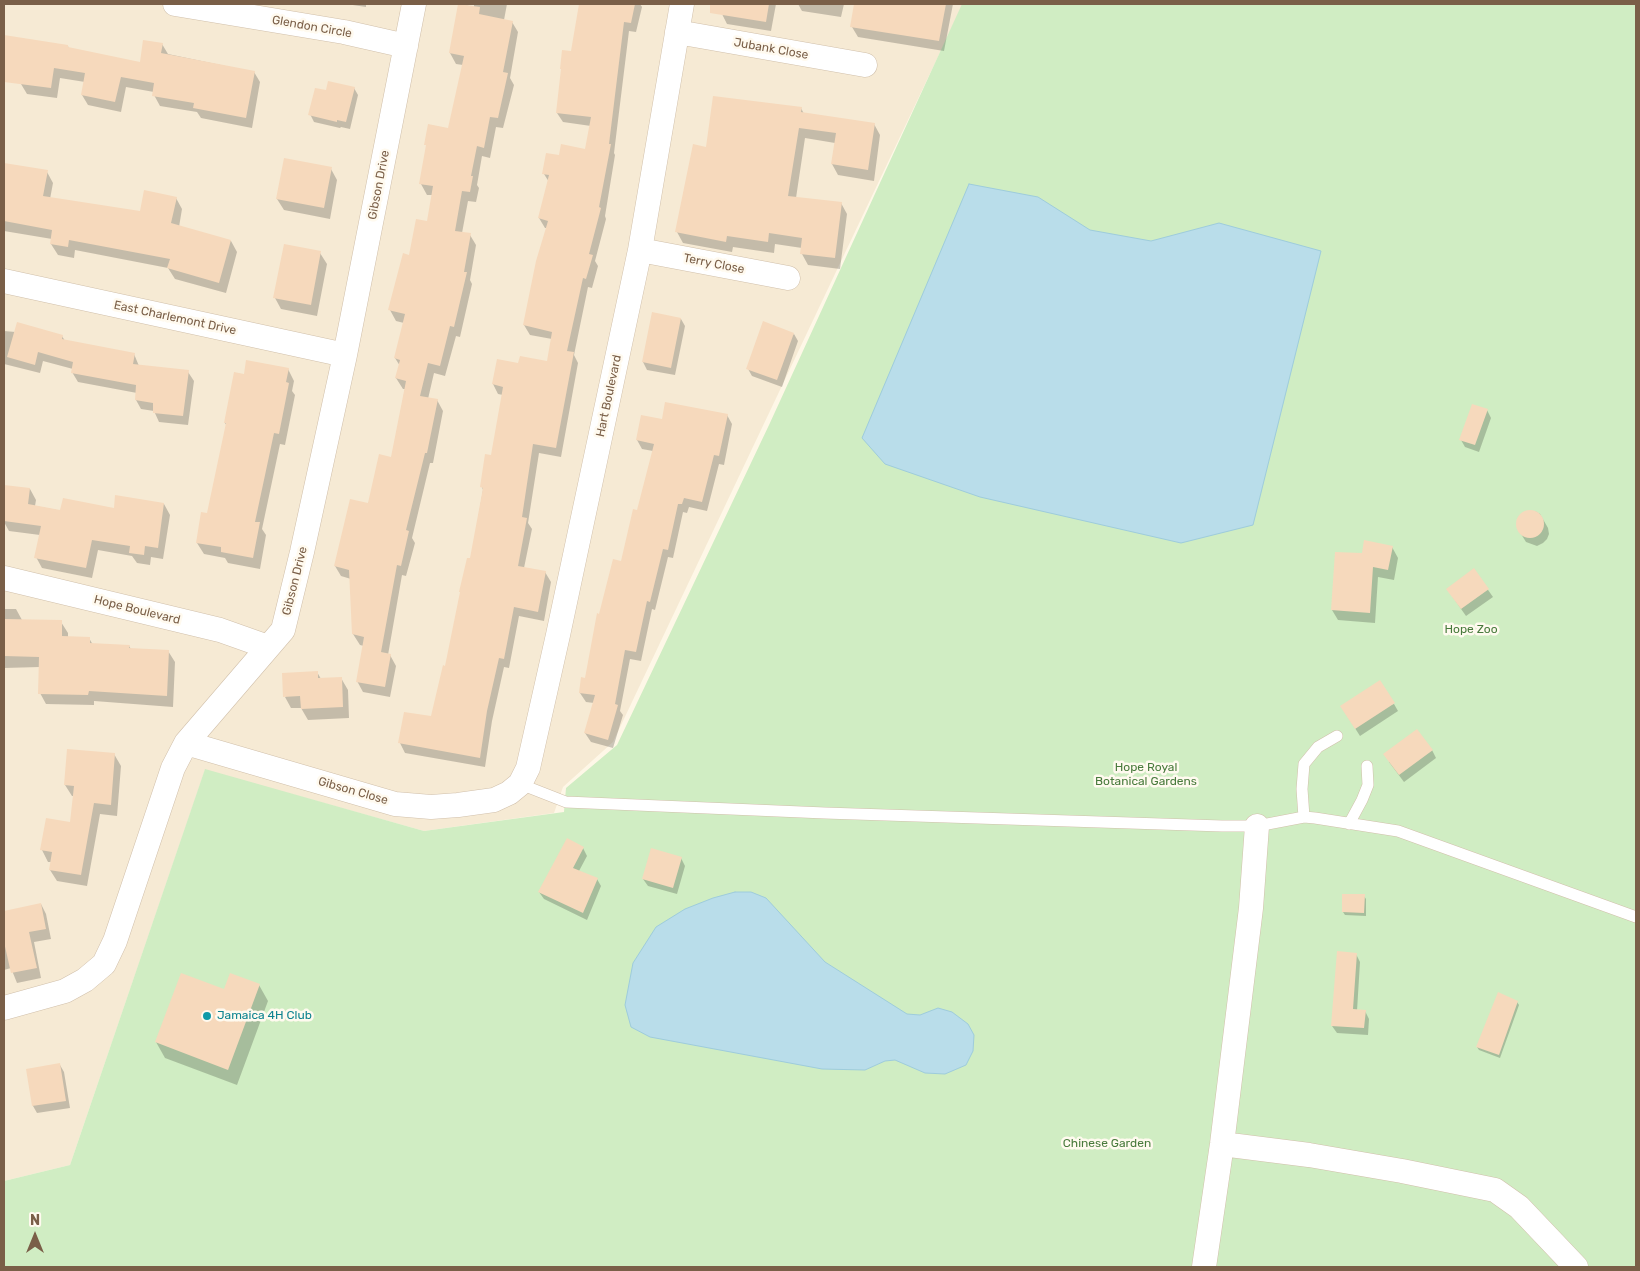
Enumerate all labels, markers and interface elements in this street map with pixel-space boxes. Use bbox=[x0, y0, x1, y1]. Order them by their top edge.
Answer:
street label: Glendon Circle bbox=[271, 13, 353, 41]
street label: Jubank Close bbox=[733, 35, 809, 63]
street label: Gibson Drive bbox=[365, 149, 393, 221]
street label: Terry Close bbox=[682, 251, 746, 277]
street label: East Charlemont Drive bbox=[112, 298, 238, 338]
street label: Hart Boulevard bbox=[593, 354, 625, 438]
street label: Gibson Drive bbox=[280, 545, 310, 617]
street label: Hope Boulevard bbox=[92, 592, 182, 628]
park label: Hope Zoo bbox=[1444, 623, 1498, 637]
park label: Hope Royal Botanical Gardens bbox=[1095, 761, 1197, 789]
street label: Gibson Close bbox=[316, 774, 390, 808]
place label: Jamaica 4H Club bbox=[217, 1009, 312, 1023]
marker: Jamaica 4H Club bbox=[201, 1010, 213, 1022]
park label: Chinese Garden bbox=[1063, 1137, 1151, 1151]
north arrow bbox=[10, 1211, 60, 1261]
text: N bbox=[30, 1212, 40, 1229]

